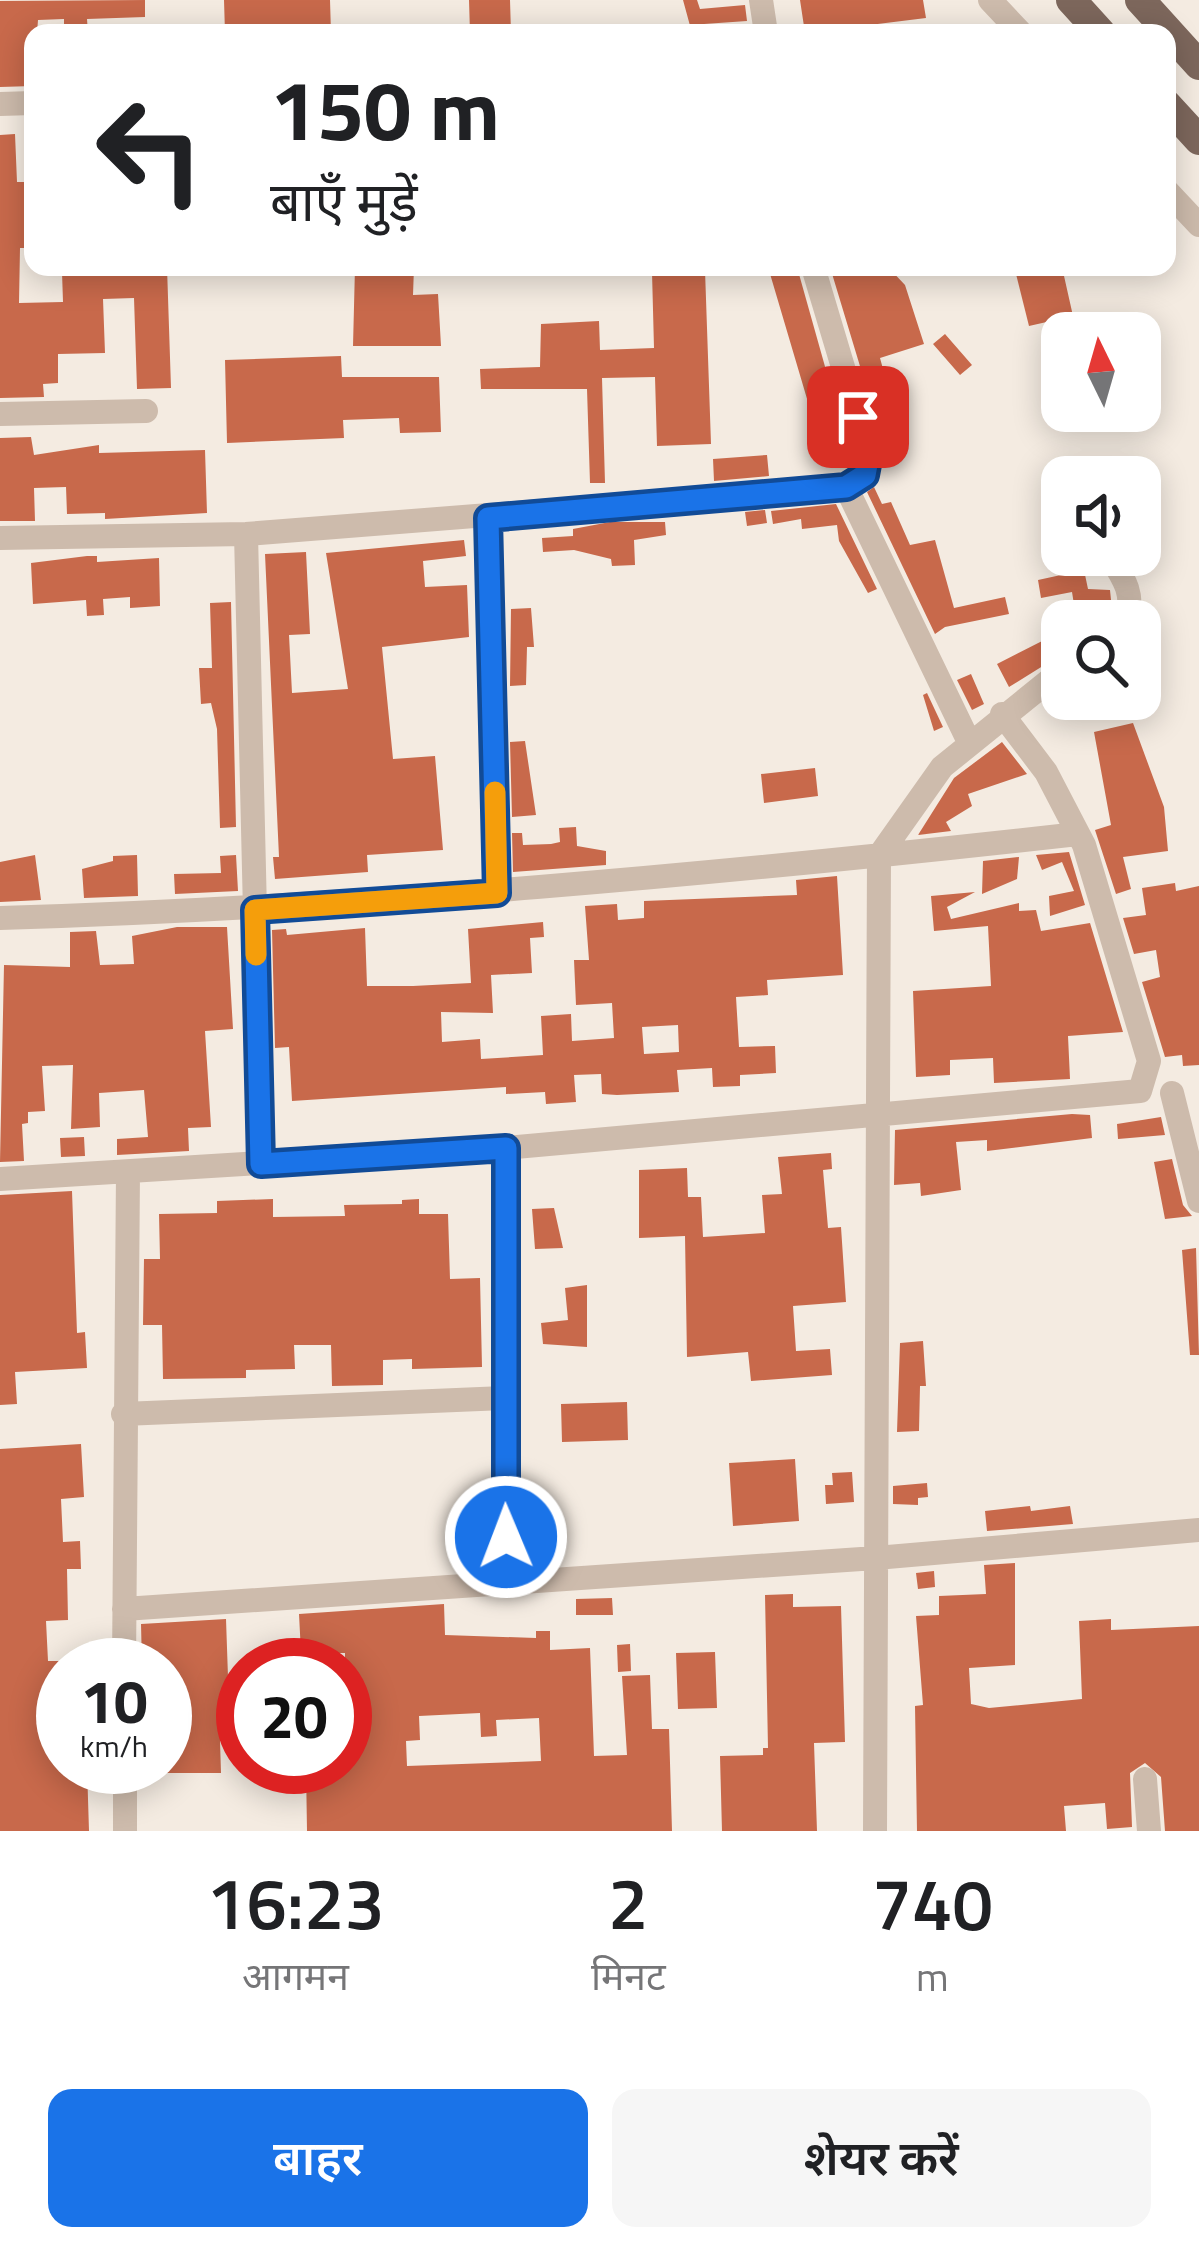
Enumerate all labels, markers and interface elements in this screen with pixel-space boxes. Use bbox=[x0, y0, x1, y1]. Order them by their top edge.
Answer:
text: 150 m bbox=[270, 45, 500, 173]
icon: left bbox=[72, 72, 228, 228]
text: बाएँ मुड़ें bbox=[270, 160, 418, 242]
north arrow bbox=[1041, 312, 1161, 432]
map controls bbox=[1041, 312, 1161, 720]
pin bbox=[807, 366, 909, 468]
icon: arrive bbox=[825, 384, 891, 450]
button: sound bbox=[1041, 456, 1161, 576]
button: search bbox=[1041, 600, 1161, 720]
position arrow bbox=[443, 1474, 569, 1600]
speed limit sign: 20 bbox=[216, 1638, 372, 1794]
text: 10 bbox=[80, 1655, 148, 1746]
text: km/h bbox=[80, 1723, 148, 1769]
text: 16:23 bbox=[206, 1847, 385, 1957]
text: 2 bbox=[608, 1847, 648, 1957]
text: 740 bbox=[872, 1848, 993, 1958]
text: आगमन bbox=[242, 1946, 349, 2005]
text: मिनट bbox=[591, 1946, 666, 2005]
text: m bbox=[916, 1947, 949, 2006]
button: बाहर bbox=[48, 2089, 588, 2227]
button: शेयर करें bbox=[612, 2089, 1151, 2227]

